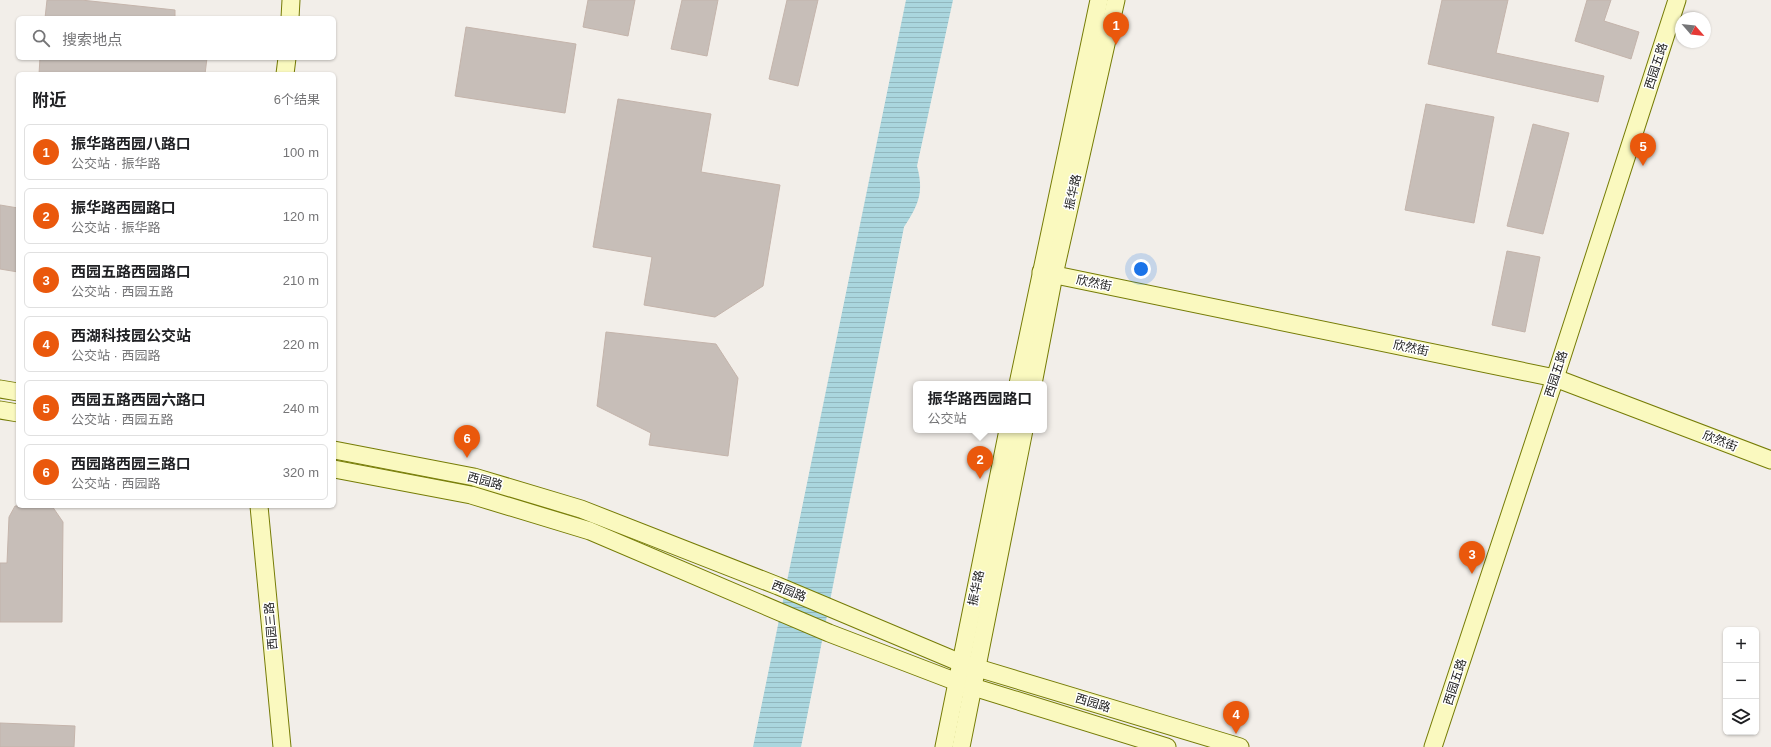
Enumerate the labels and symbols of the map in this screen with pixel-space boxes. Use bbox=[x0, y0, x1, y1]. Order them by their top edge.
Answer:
pin: 1 bbox=[1103, 12, 1129, 45]
north arrow bbox=[1675, 12, 1711, 48]
street label: 西园五路 bbox=[1642, 41, 1670, 91]
pin: 5 bbox=[1630, 133, 1656, 166]
street label: 振华路 bbox=[1062, 173, 1084, 211]
your location bbox=[1131, 259, 1151, 279]
street label: 欣然街 bbox=[1075, 272, 1113, 294]
street label: 欣然街 bbox=[1392, 337, 1430, 359]
street label: 西园五路 bbox=[1542, 349, 1570, 399]
pin: 6 bbox=[454, 425, 480, 458]
street label: 欣然街 bbox=[1701, 428, 1739, 454]
pin: 2 bbox=[967, 446, 993, 479]
street label: 西园路 bbox=[466, 470, 504, 492]
pin: 3 bbox=[1459, 541, 1485, 574]
street label: 振华路 bbox=[965, 569, 987, 607]
street label: 西园路 bbox=[770, 578, 808, 604]
street label: 西园三路 bbox=[262, 601, 280, 651]
street label: 西园五路 bbox=[1441, 657, 1469, 707]
street label: 西园路 bbox=[1074, 691, 1112, 715]
pin: 4 bbox=[1223, 701, 1249, 734]

